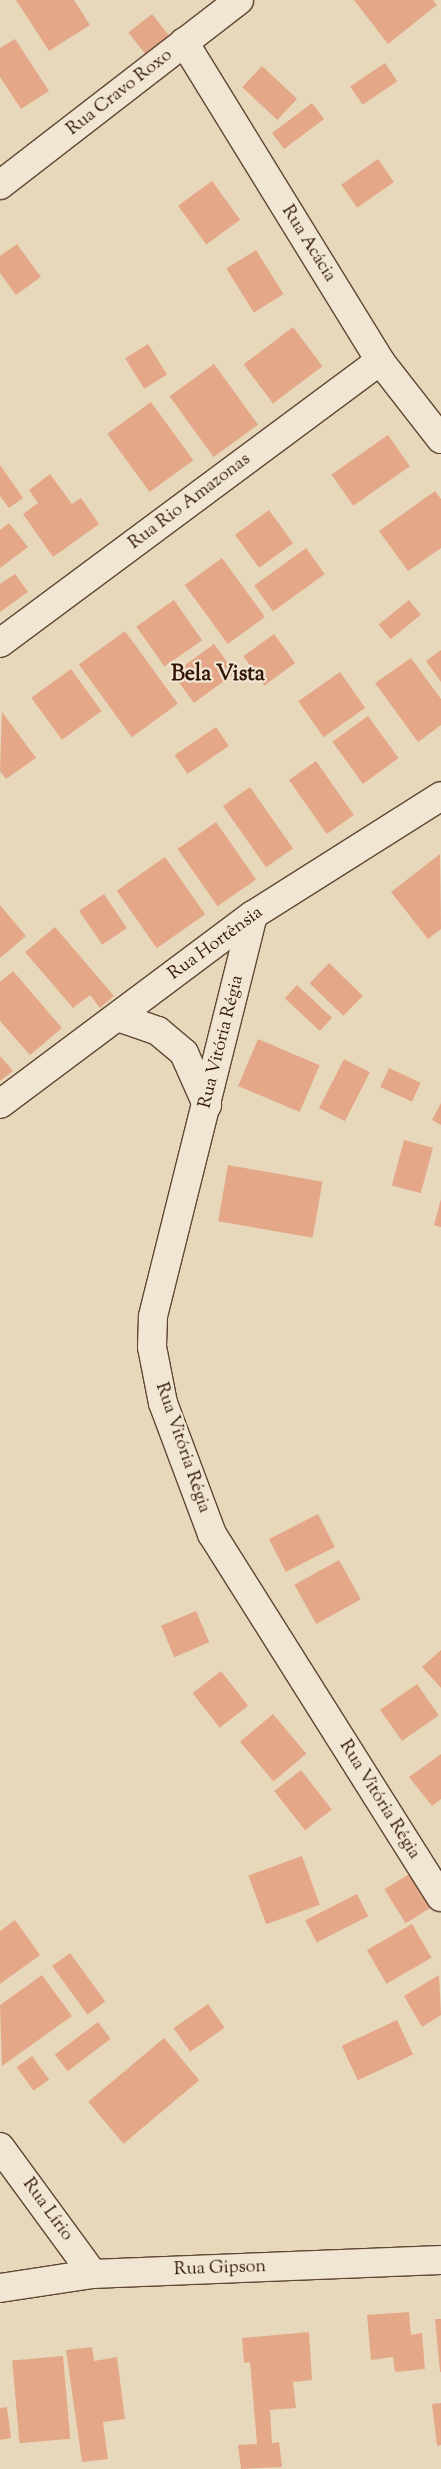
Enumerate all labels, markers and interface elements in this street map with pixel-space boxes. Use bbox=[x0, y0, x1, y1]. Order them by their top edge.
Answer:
street label: Rua Cravo Roxo bbox=[63, 45, 177, 141]
street label: Rua Acácia bbox=[276, 202, 340, 286]
street label: Rua Rio Amazonas bbox=[125, 449, 255, 555]
district label: Bela Vista bbox=[171, 663, 265, 689]
street label: Rua Hortênsia bbox=[165, 903, 267, 985]
street label: Rua Vitória Régia bbox=[195, 973, 249, 1111]
street label: Rua Vitória Régia bbox=[150, 1380, 214, 1516]
street label: Rua Vitória Régia bbox=[334, 1736, 424, 1864]
street label: Rua Lírio bbox=[17, 2174, 77, 2246]
street label: Rua Gipson bbox=[174, 2257, 266, 2281]

